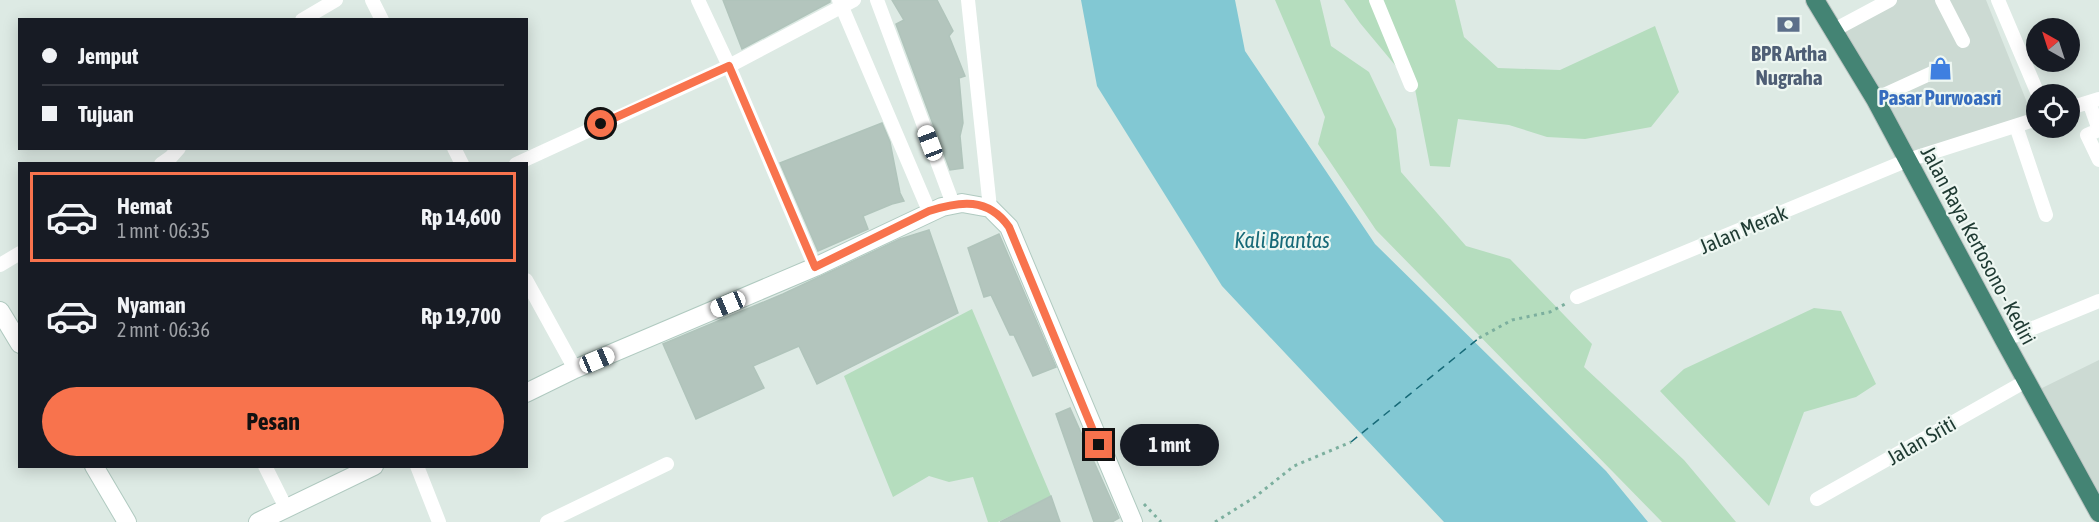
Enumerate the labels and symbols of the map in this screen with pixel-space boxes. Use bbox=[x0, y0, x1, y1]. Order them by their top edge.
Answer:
bank icon: BPR Artha Nugraha bbox=[1776, 12, 1802, 38]
north arrow bbox=[2026, 18, 2080, 72]
place label: BPR Artha Nugraha bbox=[1751, 41, 1827, 89]
shop icon: Pasar Purwoasri bbox=[1927, 56, 1953, 82]
place label: Pasar Purwoasri bbox=[1879, 85, 2001, 109]
route start bbox=[587, 110, 614, 137]
car bbox=[915, 123, 945, 163]
street label: Jalan Raya Kertosono - Kediri bbox=[1917, 142, 2041, 348]
street label: Jalan Merak bbox=[1695, 200, 1791, 258]
water label: Kali Brantas bbox=[1234, 227, 1330, 253]
car bbox=[708, 289, 748, 319]
car bbox=[577, 345, 617, 375]
street label: Jalan Sriti bbox=[1882, 411, 1960, 469]
callout: 1 mnt bbox=[1120, 424, 1219, 466]
route end bbox=[1085, 431, 1112, 458]

